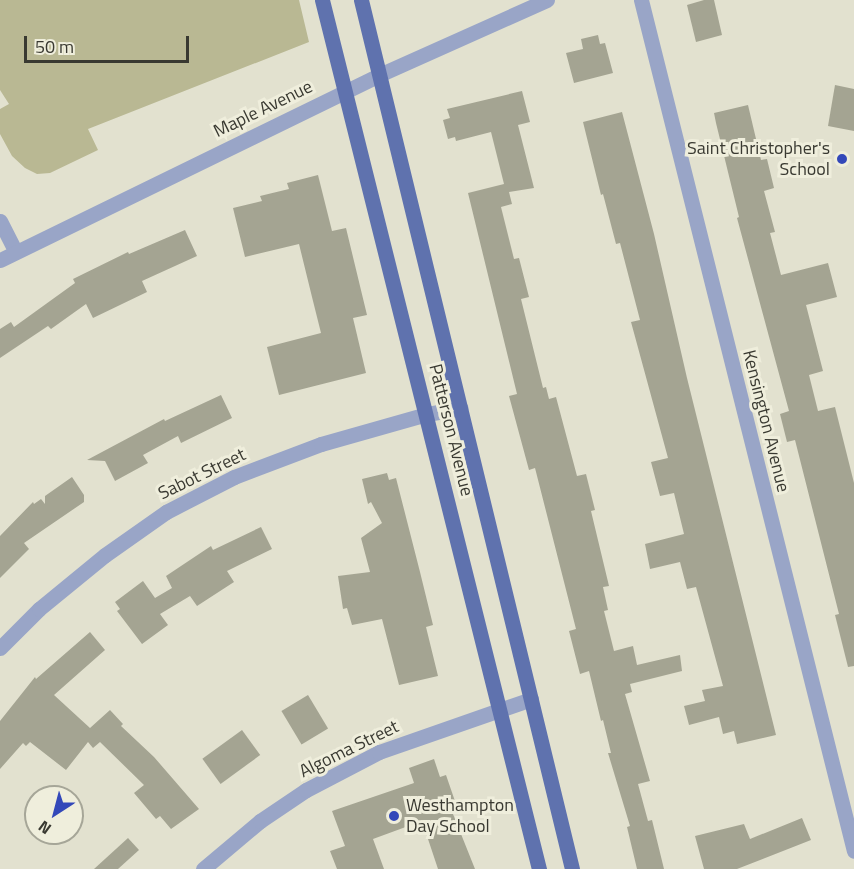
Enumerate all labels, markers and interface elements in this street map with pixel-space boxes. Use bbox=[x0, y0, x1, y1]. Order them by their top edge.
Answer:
scale bar bbox=[27, 24, 192, 62]
text: 50 m bbox=[35, 33, 74, 60]
street label: Maple Avenue bbox=[210, 76, 316, 142]
place label: Saint Christopher's School bbox=[687, 138, 830, 180]
marker: Saint Christopher's School bbox=[835, 152, 849, 166]
street label: Kensington Avenue bbox=[738, 348, 794, 494]
street label: Patterson Avenue bbox=[424, 362, 478, 498]
street label: Sabot Street bbox=[155, 444, 249, 504]
street label: Algoma Street bbox=[296, 716, 402, 782]
north arrow bbox=[24, 785, 84, 845]
place label: Westhampton Day School bbox=[406, 795, 514, 838]
marker: Westhampton Day School bbox=[387, 809, 401, 823]
text: N bbox=[33, 815, 56, 841]

